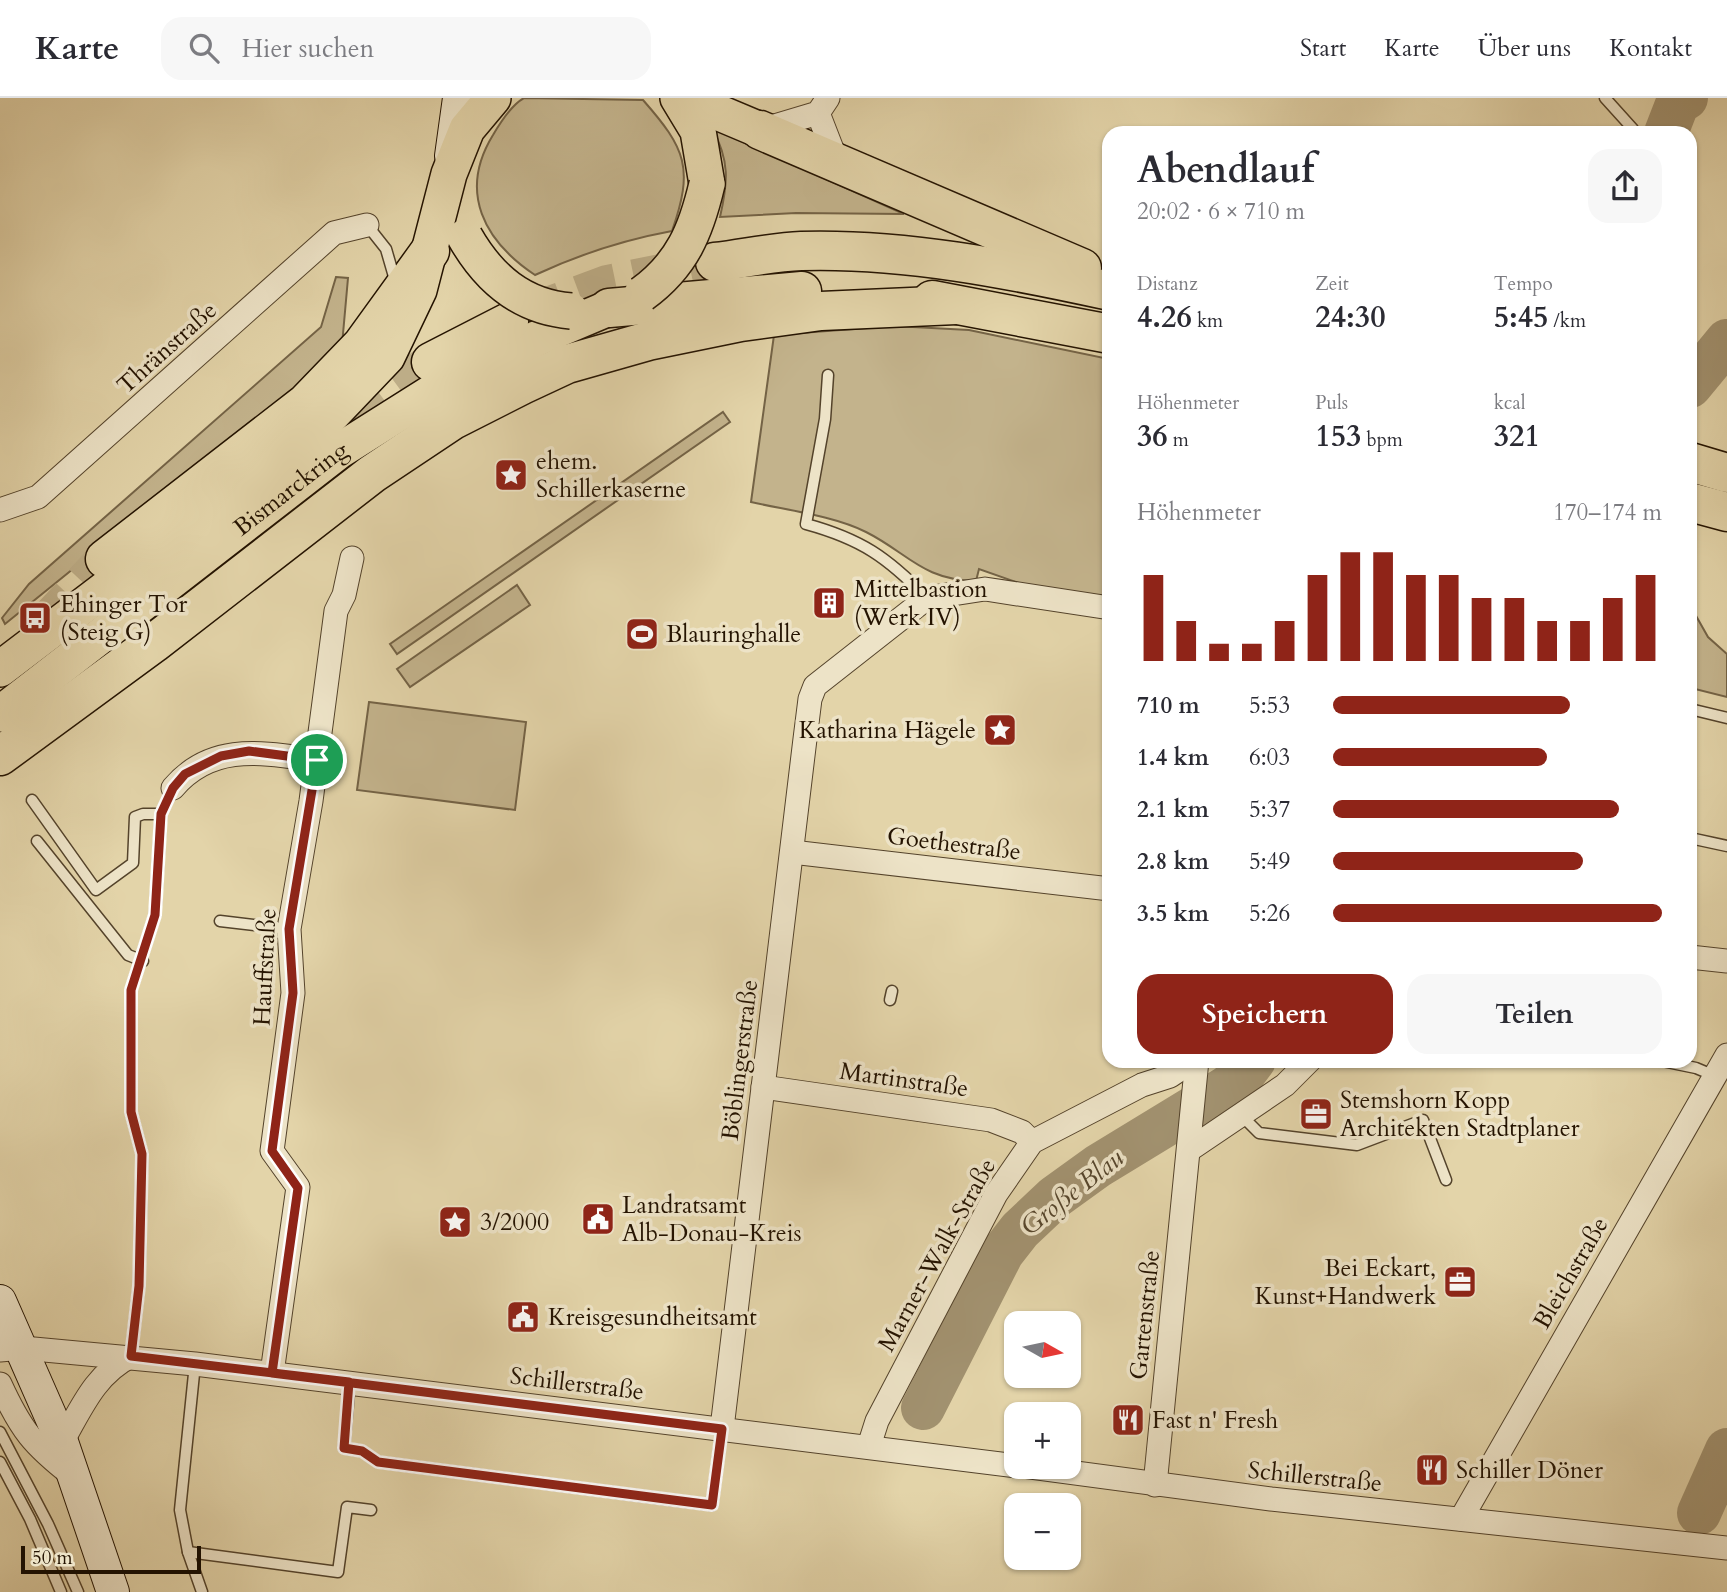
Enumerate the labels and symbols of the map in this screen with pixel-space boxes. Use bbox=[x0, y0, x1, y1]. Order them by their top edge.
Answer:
street label: Thränstraße bbox=[110, 294, 224, 402]
street label: Bismarckring bbox=[227, 433, 355, 543]
place label: ehem. Schillerkaserne bbox=[536, 445, 686, 506]
place icon: ehem. Schillerkaserne bbox=[492, 456, 530, 494]
place label: Mittelbastion (Werk IV) bbox=[854, 573, 988, 634]
building icon: Mittelbastion (Werk IV) bbox=[810, 584, 848, 622]
place label: Ehinger Tor (Steig G) bbox=[60, 588, 188, 649]
bus stop icon: Ehinger Tor (Steig G) bbox=[16, 599, 54, 637]
sports icon: Blauringhalle bbox=[623, 615, 661, 653]
place label: Blauringhalle bbox=[666, 618, 801, 651]
place icon: Katharina Hägele bbox=[981, 711, 1019, 749]
place label: Katharina Hägele bbox=[799, 714, 976, 747]
pin bbox=[287, 730, 347, 790]
street label: Goethestraße bbox=[885, 819, 1023, 869]
street label: Hauffstraße bbox=[245, 907, 285, 1027]
street label: Böblingerstraße bbox=[714, 978, 766, 1142]
street label: Martinstraße bbox=[838, 1055, 970, 1105]
place label: Stemshorn Kopp Architekten Stadtplaner bbox=[1340, 1084, 1580, 1145]
office icon: Stemshorn Kopp Architekten Stadtplaner bbox=[1297, 1095, 1335, 1133]
water label: Große Blau bbox=[1013, 1141, 1131, 1243]
street label: Marner-Walk-Straße bbox=[870, 1152, 1004, 1358]
place label: Landratsamt Alb-Donau-Kreis bbox=[622, 1189, 801, 1250]
public building icon: Landratsamt Alb-Donau-Kreis bbox=[579, 1200, 617, 1238]
place icon: 3/2000 bbox=[436, 1203, 474, 1241]
place label: 3/2000 bbox=[480, 1206, 549, 1239]
street label: Bleichstraße bbox=[1526, 1211, 1616, 1335]
street label: Gartenstraße bbox=[1122, 1249, 1168, 1381]
place label: Bei Eckart, Kunst+Handwerk bbox=[1255, 1252, 1436, 1313]
office icon: Bei Eckart, Kunst+Handwerk bbox=[1441, 1263, 1479, 1301]
public building icon: Kreisgesundheitsamt bbox=[504, 1298, 542, 1336]
place label: Kreisgesundheitsamt bbox=[548, 1301, 757, 1334]
north arrow bbox=[1004, 1311, 1082, 1388]
street label: Schillerstraße bbox=[508, 1359, 646, 1409]
restaurant icon: Fast n' Fresh bbox=[1109, 1401, 1147, 1439]
place label: Fast n' Fresh bbox=[1152, 1404, 1278, 1437]
restaurant icon: Schiller Döner bbox=[1413, 1451, 1451, 1489]
street label: Schillerstraße bbox=[1246, 1454, 1384, 1500]
place label: Schiller Döner bbox=[1456, 1454, 1603, 1487]
scale bar bbox=[21, 1543, 201, 1575]

